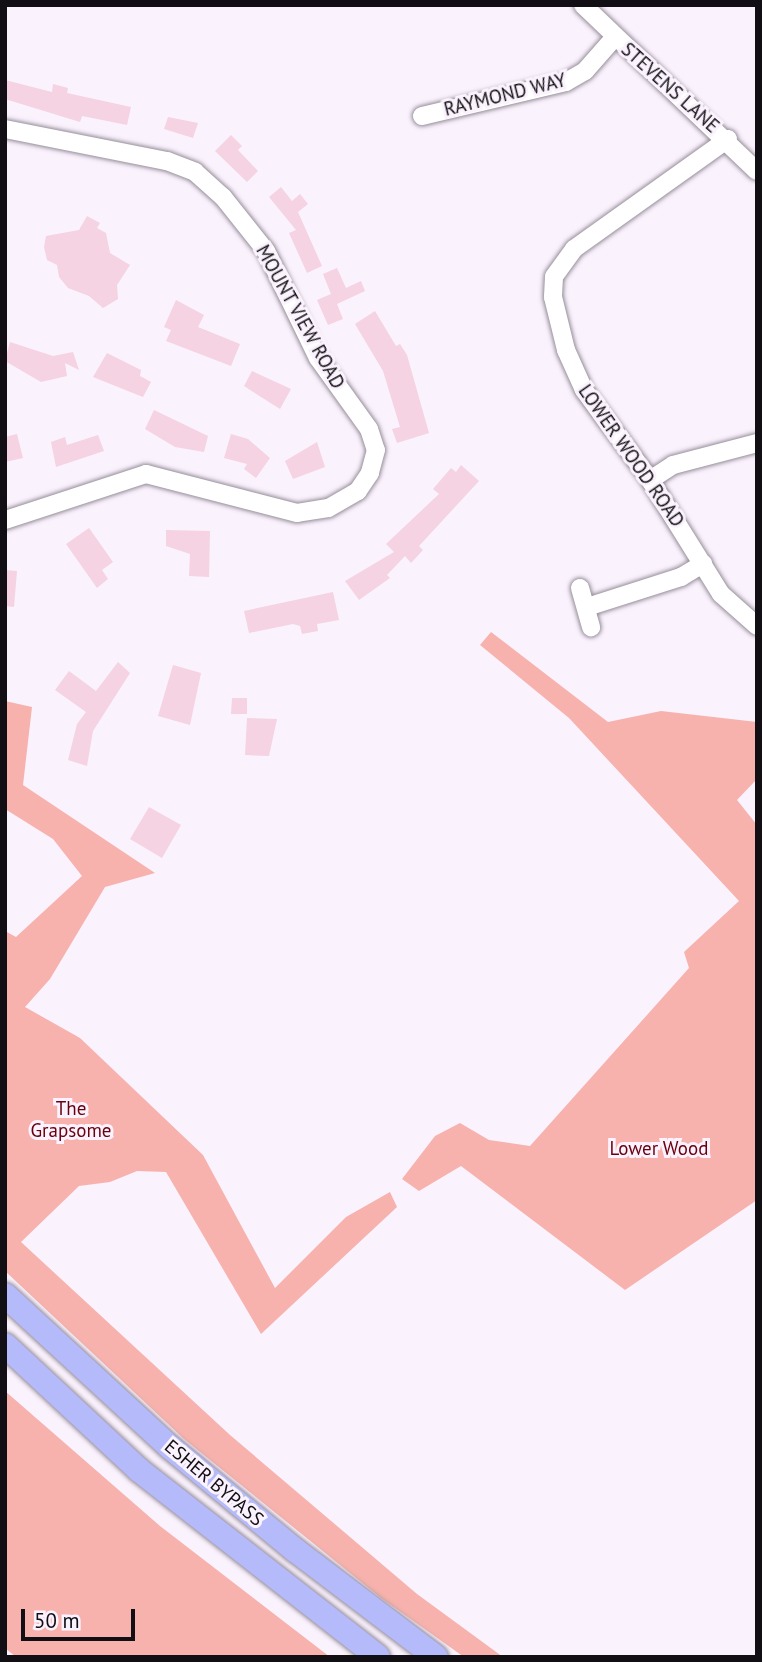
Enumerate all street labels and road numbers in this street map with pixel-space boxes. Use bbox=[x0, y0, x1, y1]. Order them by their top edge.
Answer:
street label: STEVENS LANE bbox=[616, 38, 724, 138]
street label: RAYMOND WAY bbox=[442, 69, 568, 121]
street label: MOUNT VIEW ROAD bbox=[251, 240, 349, 394]
street label: LOWER WOOD ROAD bbox=[573, 380, 689, 532]
street label: ESHER BYPASS bbox=[160, 1435, 268, 1531]

